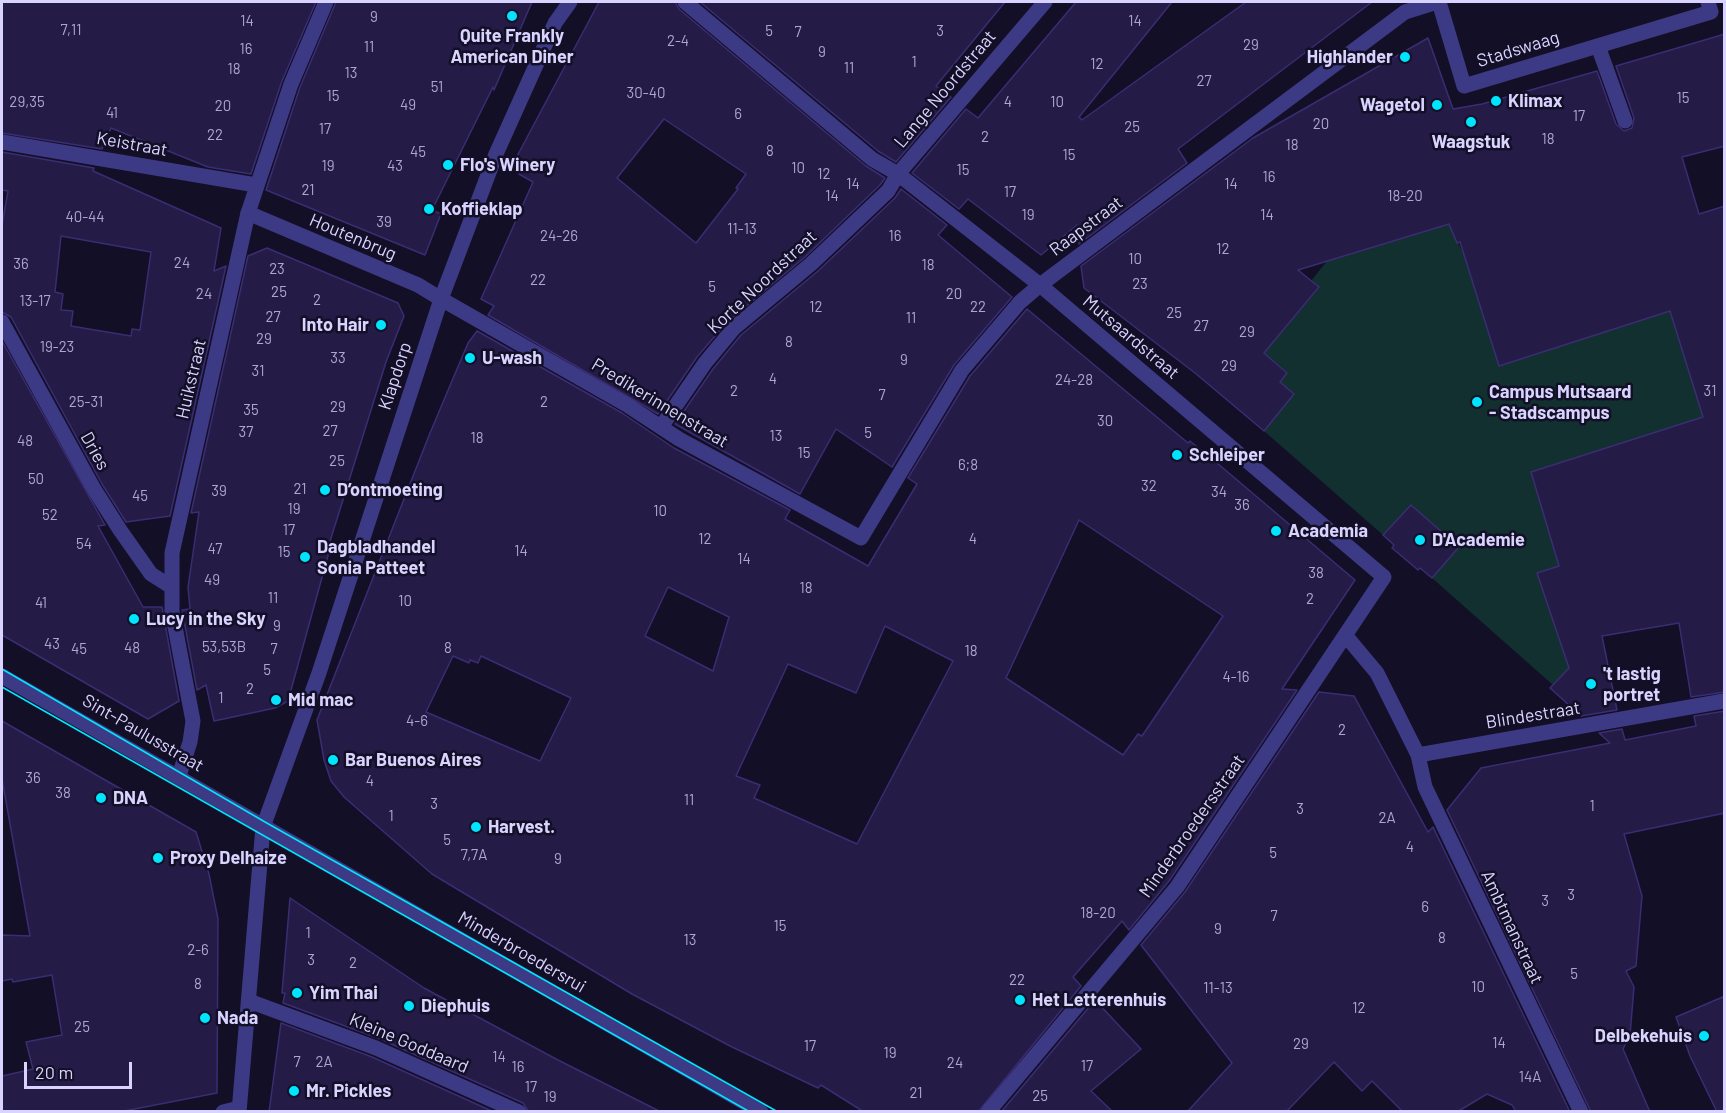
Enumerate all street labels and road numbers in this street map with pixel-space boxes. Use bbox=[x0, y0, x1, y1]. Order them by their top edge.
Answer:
street label: Lange Noordstraat bbox=[890, 26, 1000, 152]
street label: Stadswaag bbox=[1474, 26, 1562, 72]
street label: Keistraat bbox=[95, 127, 169, 161]
street label: Raapstraat bbox=[1045, 192, 1127, 260]
street label: Houtenbrug bbox=[306, 209, 400, 265]
street label: Korte Noordstraat bbox=[703, 226, 821, 338]
street label: Mutsaardstraat bbox=[1078, 290, 1184, 384]
street label: Huikstraat bbox=[171, 337, 211, 421]
street label: Klapdorp bbox=[374, 339, 416, 413]
street label: Predikerinnenstraat bbox=[588, 354, 732, 452]
street label: Dries bbox=[76, 428, 114, 474]
street label: Sint-Paulusstraat bbox=[79, 690, 207, 776]
street label: Blindestraat bbox=[1484, 697, 1582, 733]
street label: Minderbroedersstraat bbox=[1135, 750, 1249, 902]
street label: Ambtmanstraat bbox=[1476, 867, 1548, 987]
street label: Minderbroedersrui bbox=[454, 907, 590, 997]
street label: Kleine Goddaard bbox=[346, 1008, 472, 1078]

